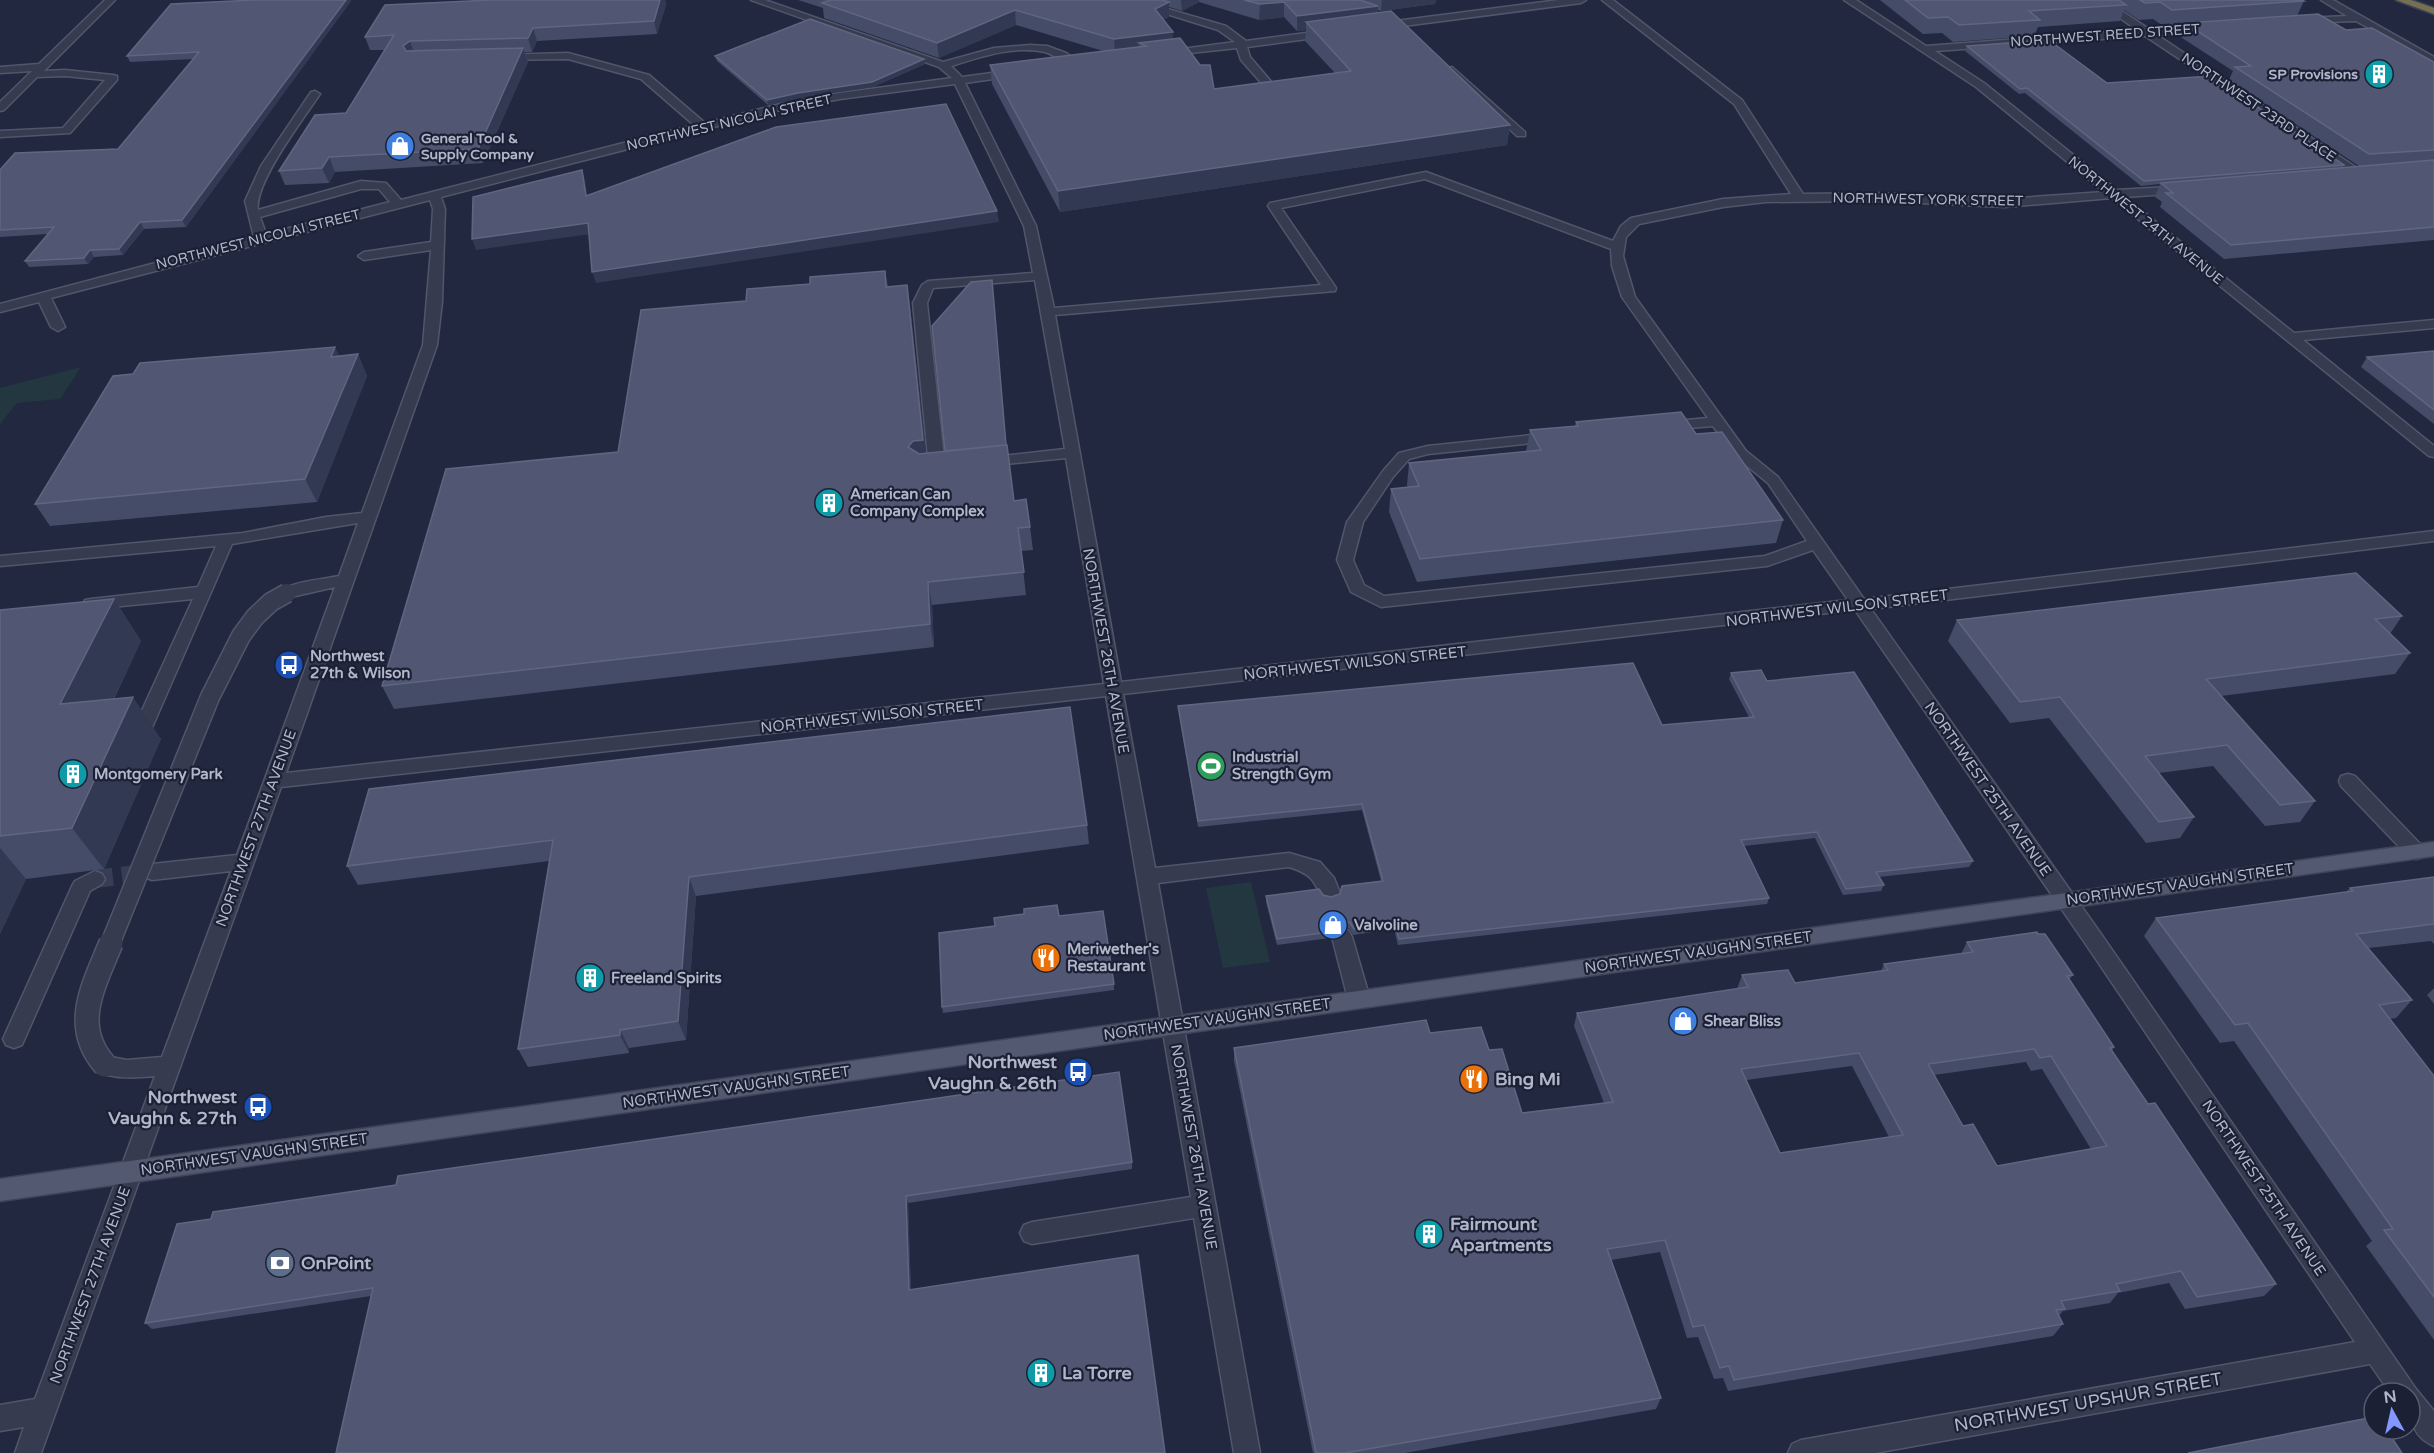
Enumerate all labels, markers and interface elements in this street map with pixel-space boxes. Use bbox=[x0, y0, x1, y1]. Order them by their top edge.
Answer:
street label: NORTHWEST REED STREET bbox=[2010, 20, 2201, 51]
street label: NORTHWEST 23RD PLACE bbox=[2178, 49, 2339, 166]
building icon: SP Provisions bbox=[2363, 58, 2395, 90]
place label: SP Provisions bbox=[2269, 66, 2358, 83]
street label: NORTHWEST NICOLAI STREET bbox=[625, 90, 834, 154]
shop icon: General Tool & Supply Company bbox=[384, 130, 416, 162]
place label: General Tool & Supply Company bbox=[421, 130, 534, 163]
street label: NORTHWEST 24TH AVENUE bbox=[2065, 153, 2227, 288]
street label: NORTHWEST YORK STREET bbox=[1832, 189, 2024, 210]
street label: NORTHWEST NICOLAI STREET bbox=[154, 206, 362, 273]
place label: American Can Company Complex bbox=[850, 485, 985, 521]
building icon: American Can Company Complex bbox=[813, 487, 845, 519]
street label: NORTHWEST 26TH AVENUE bbox=[1079, 547, 1133, 755]
street label: NORTHWEST WILSON STREET bbox=[1725, 585, 1949, 631]
street label: NORTHWEST WILSON STREET bbox=[1243, 642, 1467, 684]
place label: Northwest 27th & Wilson bbox=[310, 647, 410, 682]
bus stop icon: Northwest 27th & Wilson bbox=[273, 649, 305, 681]
street label: NORTHWEST WILSON STREET bbox=[760, 695, 984, 737]
street label: NORTHWEST 25TH AVENUE bbox=[1921, 698, 2055, 880]
street label: NORTHWEST 27TH AVENUE bbox=[212, 727, 300, 929]
place label: Industrial Strength Gym bbox=[1232, 748, 1331, 784]
sports icon: Industrial Strength Gym bbox=[1195, 750, 1227, 782]
building icon: Montgomery Park bbox=[57, 758, 89, 790]
place label: Montgomery Park bbox=[94, 765, 223, 784]
street label: NORTHWEST VAUGHN STREET bbox=[2065, 859, 2295, 909]
shop icon: Valvoline bbox=[1317, 909, 1349, 941]
place label: Valvoline bbox=[1354, 916, 1418, 934]
street label: NORTHWEST VAUGHN STREET bbox=[1583, 927, 1813, 977]
place label: Meriwether's Restaurant bbox=[1067, 940, 1159, 975]
restaurant icon: Meriwether's Restaurant bbox=[1030, 942, 1062, 974]
building icon: Freeland Spirits bbox=[574, 962, 606, 994]
place label: Freeland Spirits bbox=[611, 969, 722, 988]
street label: NORTHWEST VAUGHN STREET bbox=[1102, 994, 1332, 1044]
shop icon: Shear Bliss bbox=[1667, 1005, 1699, 1037]
place label: Shear Bliss bbox=[1704, 1012, 1781, 1030]
street label: NORTHWEST 26TH AVENUE bbox=[1167, 1043, 1221, 1251]
place label: Northwest Vaughn & 26th bbox=[928, 1051, 1057, 1094]
bus stop icon: Northwest Vaughn & 26th bbox=[1062, 1056, 1094, 1088]
street label: NORTHWEST VAUGHN STREET bbox=[621, 1062, 851, 1112]
restaurant icon: Bing Mi bbox=[1458, 1063, 1490, 1095]
place label: Bing Mi bbox=[1495, 1068, 1561, 1090]
place label: Northwest Vaughn & 27th bbox=[108, 1086, 237, 1129]
bus stop icon: Northwest Vaughn & 27th bbox=[242, 1091, 274, 1123]
street label: NORTHWEST 25TH AVENUE bbox=[2198, 1097, 2330, 1279]
street label: NORTHWEST VAUGHN STREET bbox=[139, 1129, 369, 1179]
street label: NORTHWEST 27TH AVENUE bbox=[46, 1184, 134, 1386]
place label: Fairmount Apartments bbox=[1450, 1213, 1552, 1256]
building icon: Fairmount Apartments bbox=[1413, 1218, 1445, 1250]
bank icon: OnPoint bbox=[264, 1247, 296, 1279]
place label: OnPoint bbox=[301, 1252, 371, 1274]
building icon: La Torre bbox=[1025, 1357, 1057, 1389]
place label: La Torre bbox=[1062, 1362, 1132, 1384]
street label: NORTHWEST UPSHUR STREET bbox=[1952, 1368, 2224, 1436]
north arrow bbox=[2362, 1381, 2422, 1441]
text: N bbox=[2382, 1386, 2398, 1408]

